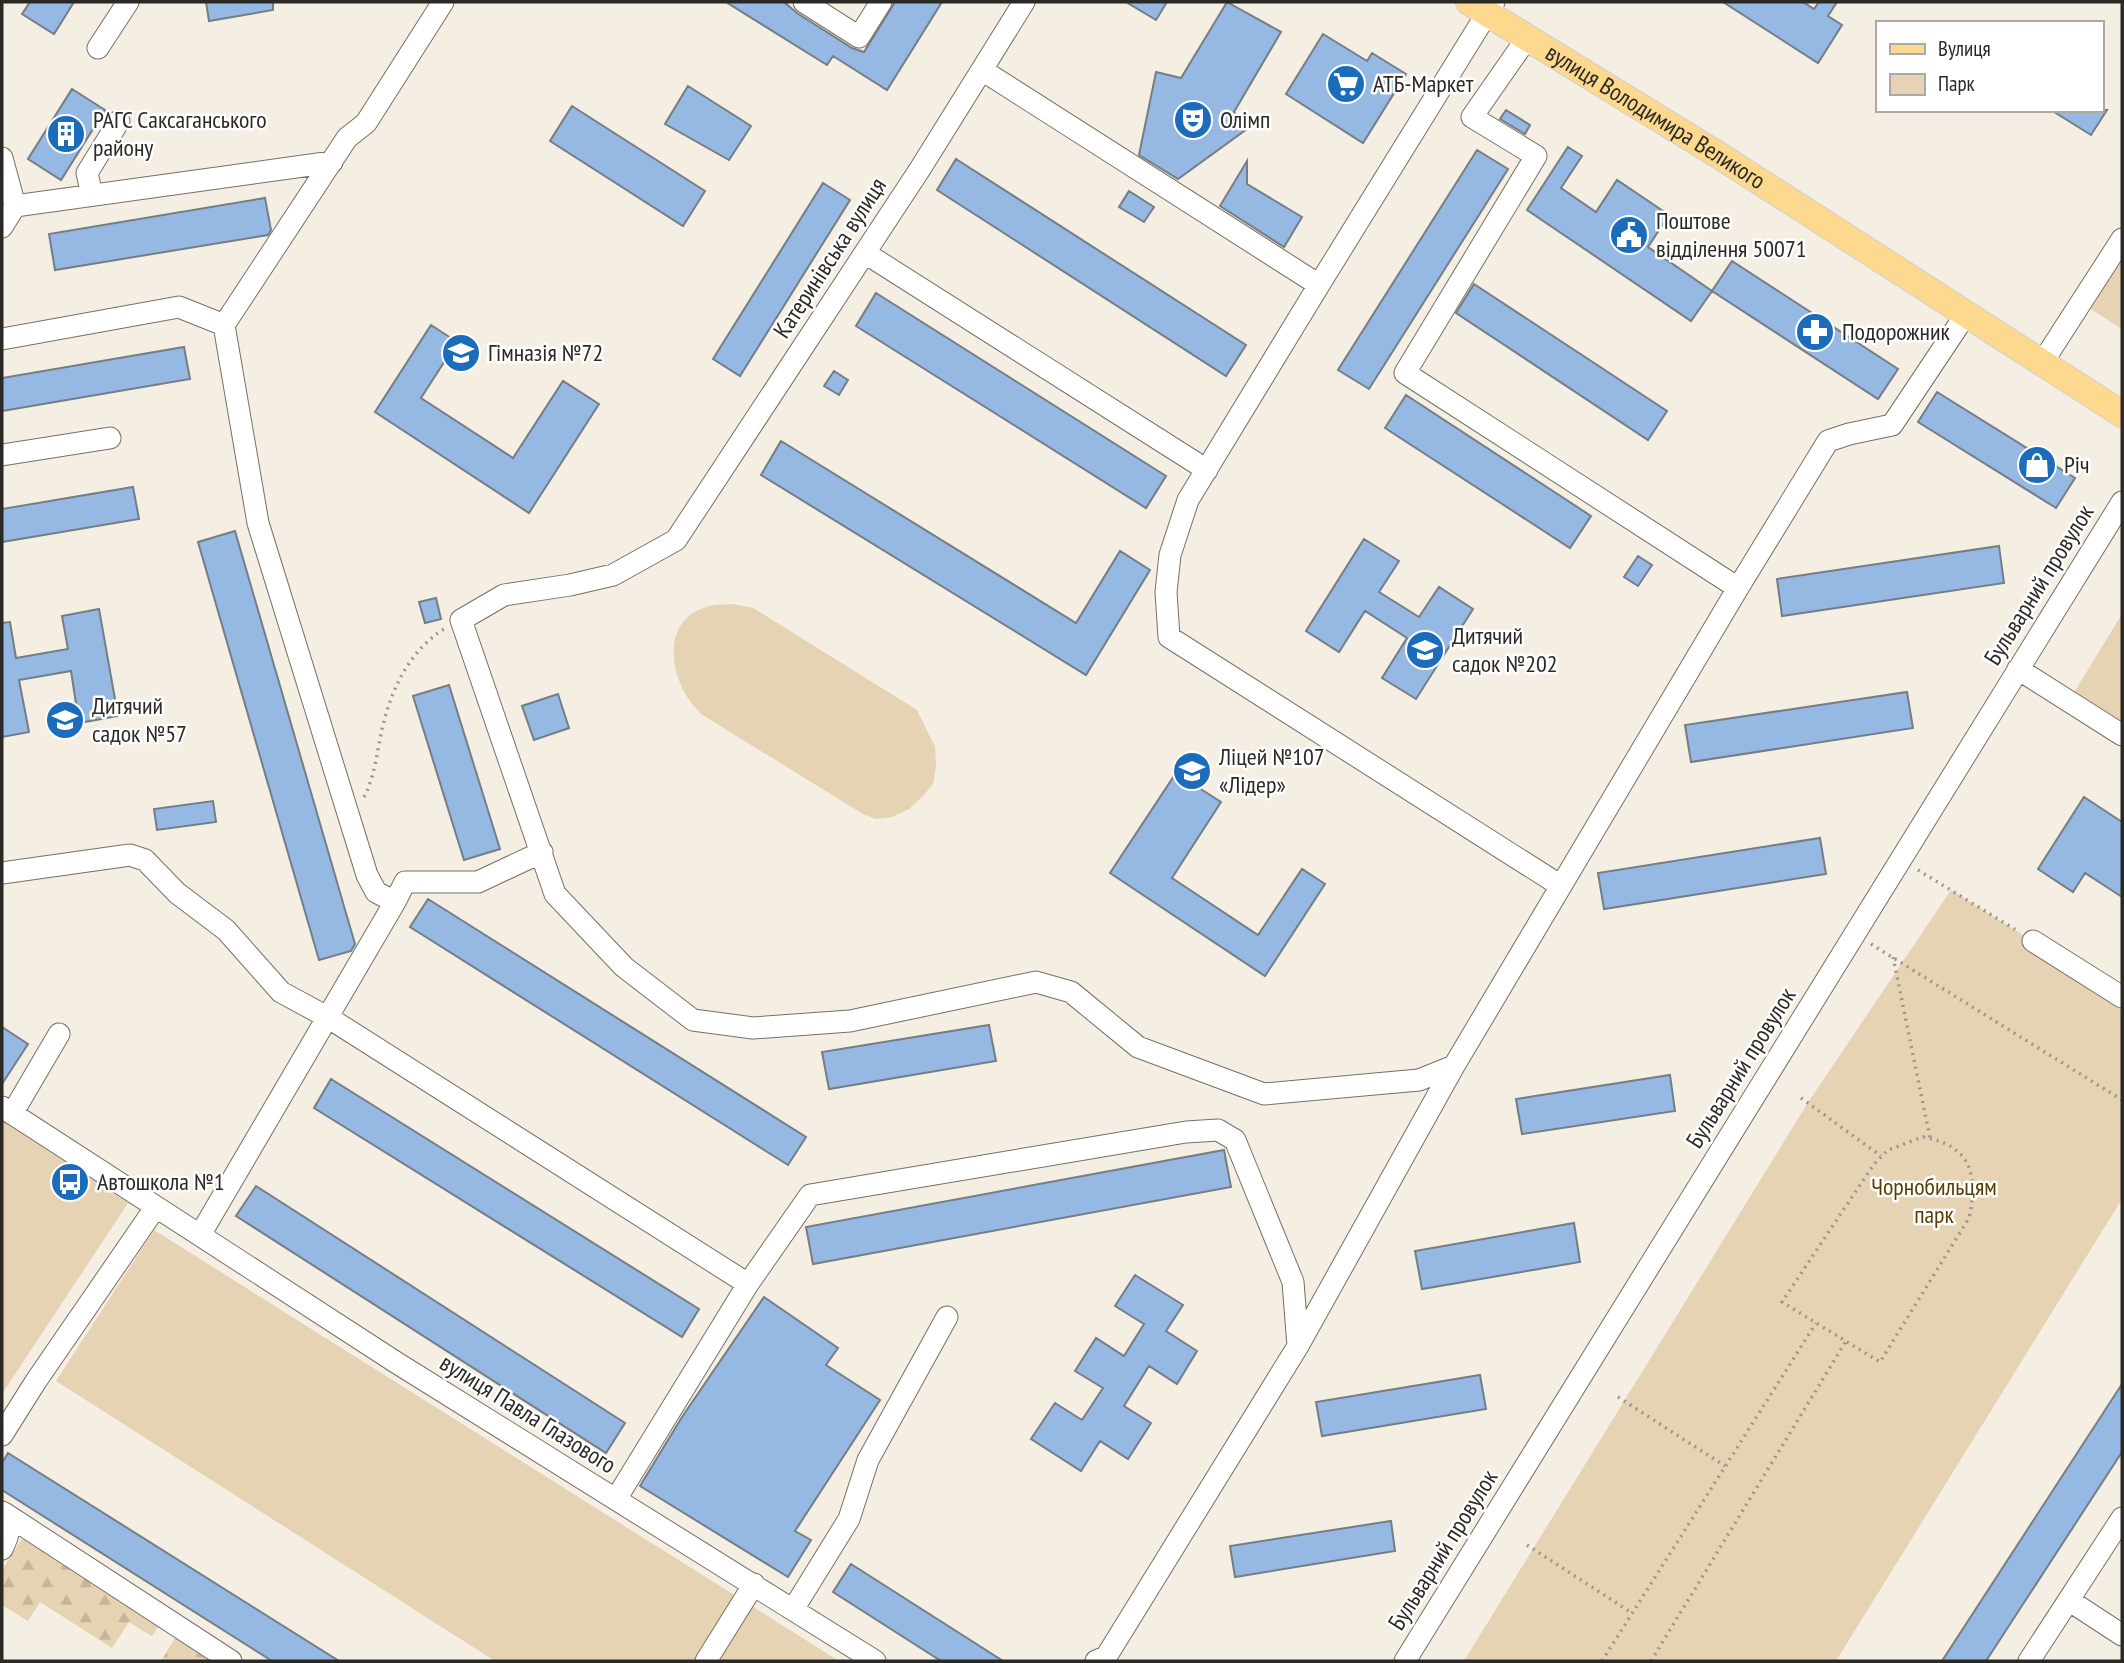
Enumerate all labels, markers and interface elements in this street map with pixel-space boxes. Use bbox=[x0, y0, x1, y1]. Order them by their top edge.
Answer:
legend bbox=[1876, 21, 2103, 112]
text: Вулиця bbox=[1938, 35, 1991, 62]
street label: вулиця Володимира Великого bbox=[1540, 37, 1771, 196]
supermarket icon: АТБ-Маркет bbox=[1325, 63, 1367, 105]
place label: АТБ-Маркет bbox=[1373, 68, 1474, 99]
text: Парк bbox=[1938, 70, 1975, 97]
theatre icon: Олімп bbox=[1172, 99, 1214, 141]
place label: РАГС Саксаганського району bbox=[93, 104, 267, 163]
place label: Олімп bbox=[1220, 104, 1270, 135]
building icon: РАГС Саксаганського району bbox=[45, 113, 87, 155]
street label: Катеринівська вулиця bbox=[766, 172, 893, 344]
place label: Поштове відділення 50071 bbox=[1656, 205, 1806, 264]
public building icon: Поштове відділення 50071 bbox=[1608, 214, 1650, 256]
pharmacy icon: Подорожник bbox=[1794, 311, 1836, 353]
place label: Подорожник bbox=[1842, 316, 1950, 347]
school or university icon: Гімназія №72 bbox=[440, 332, 482, 374]
place label: Гімназія №72 bbox=[488, 337, 603, 368]
shop icon: Річ bbox=[2016, 444, 2058, 486]
place label: Річ bbox=[2064, 449, 2090, 480]
street label: Бульварний провулок bbox=[1977, 498, 2101, 671]
place label: Дитячий садок №202 bbox=[1452, 620, 1558, 679]
school or university icon: Дитячий садок №202 bbox=[1404, 629, 1446, 671]
place label: Дитячий садок №57 bbox=[92, 690, 187, 749]
school or university icon: Дитячий садок №57 bbox=[44, 699, 86, 741]
place label: Ліцей №107 «Лідер» bbox=[1218, 741, 1325, 800]
school or university icon: Ліцей №107 «Лідер» bbox=[1171, 750, 1213, 792]
street label: Бульварний провулок bbox=[1679, 981, 1803, 1154]
bus stop icon: Автошкола №1 bbox=[49, 1161, 91, 1203]
place label: Автошкола №1 bbox=[97, 1166, 225, 1197]
park label: Чорнобильцям парк bbox=[1871, 1171, 1997, 1230]
street label: вулиця Павла Глазового bbox=[434, 1347, 622, 1480]
street label: Бульварний провулок bbox=[1381, 1463, 1505, 1636]

